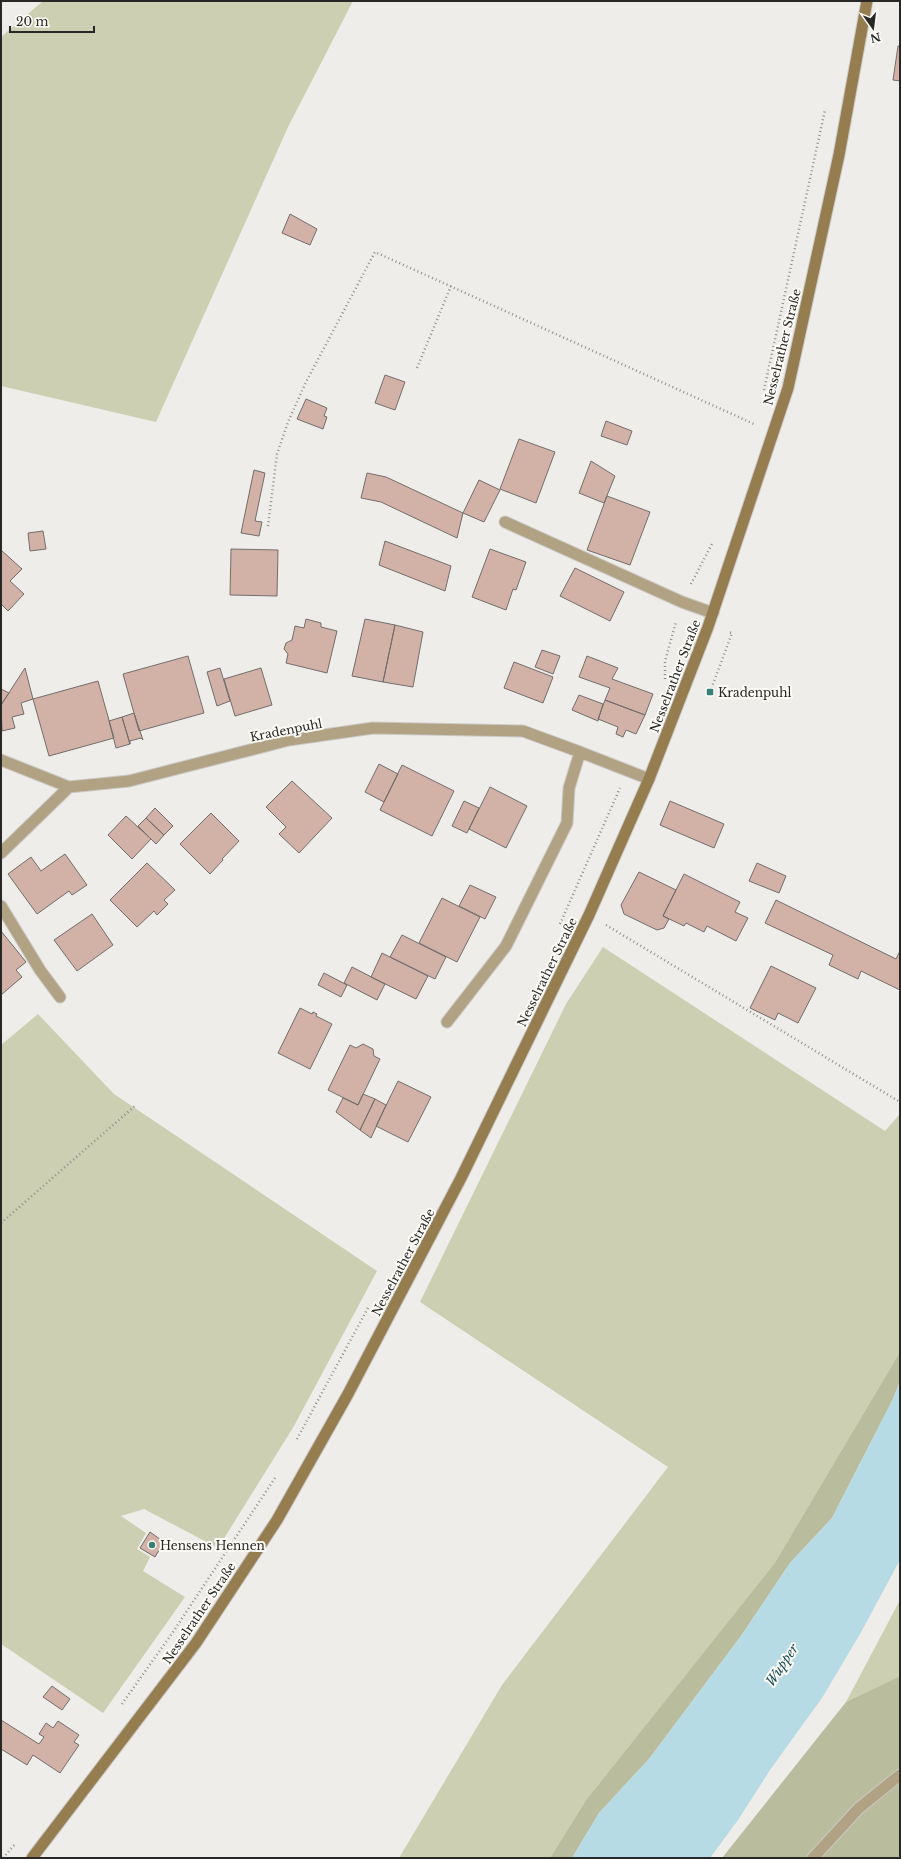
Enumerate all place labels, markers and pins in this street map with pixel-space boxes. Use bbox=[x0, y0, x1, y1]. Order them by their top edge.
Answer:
place label: Kradenpuhl bbox=[718, 685, 791, 700]
marker: Kradenpuhl bbox=[705, 687, 715, 697]
place label: Hensens Hennen bbox=[160, 1538, 265, 1553]
marker: Hensens Hennen bbox=[147, 1540, 157, 1550]

